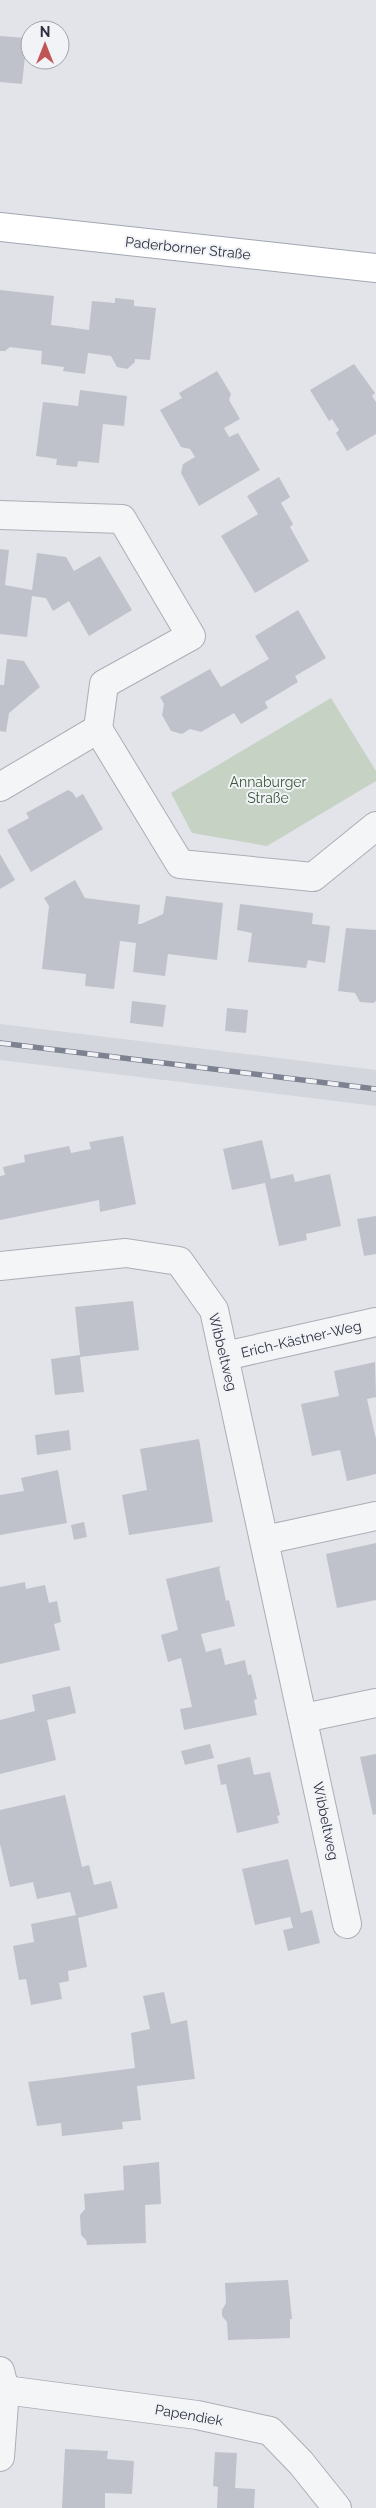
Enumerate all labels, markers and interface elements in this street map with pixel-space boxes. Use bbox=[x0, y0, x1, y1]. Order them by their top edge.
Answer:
north arrow bbox=[20, 20, 70, 70]
text: N bbox=[40, 24, 50, 40]
street label: Paderborner Straße bbox=[124, 233, 252, 263]
park label: Annaburger Straße bbox=[230, 774, 307, 806]
street label: Wibbeltweg bbox=[206, 1311, 240, 1393]
street label: Erich-Kästner-Weg bbox=[239, 1317, 363, 1361]
street label: Wibbeltweg bbox=[310, 1780, 342, 1862]
street label: Papendiek bbox=[154, 2401, 225, 2429]

